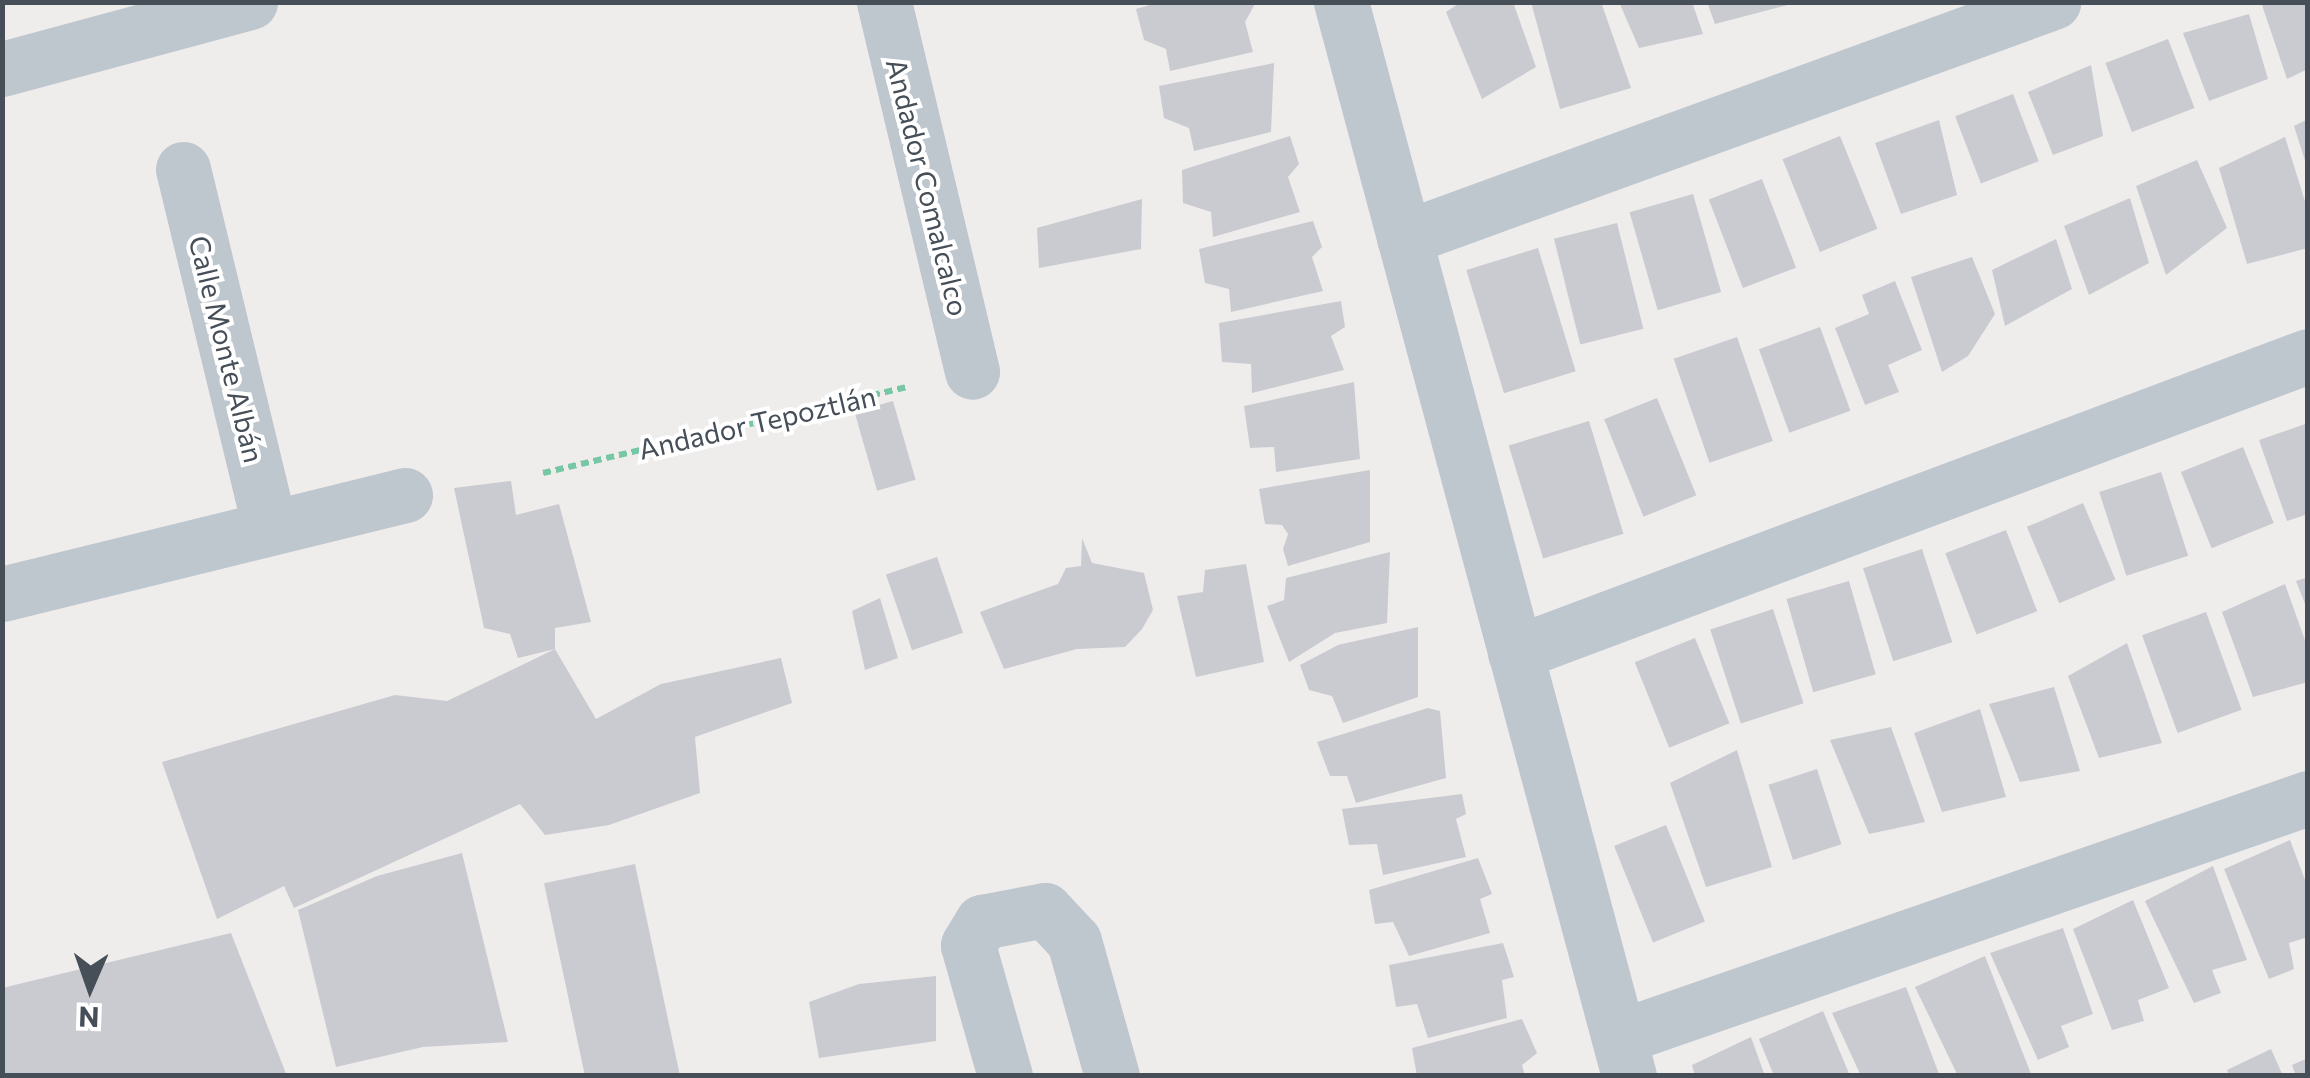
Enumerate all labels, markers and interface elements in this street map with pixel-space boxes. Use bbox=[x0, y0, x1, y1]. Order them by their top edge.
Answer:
street label: Andador Comalcalco bbox=[880, 55, 976, 319]
street label: Calle Monte Albán bbox=[183, 232, 271, 466]
street label: Andador Tepoztlán bbox=[635, 378, 879, 466]
north arrow bbox=[40, 938, 140, 1038]
text: N bbox=[78, 1001, 100, 1035]

